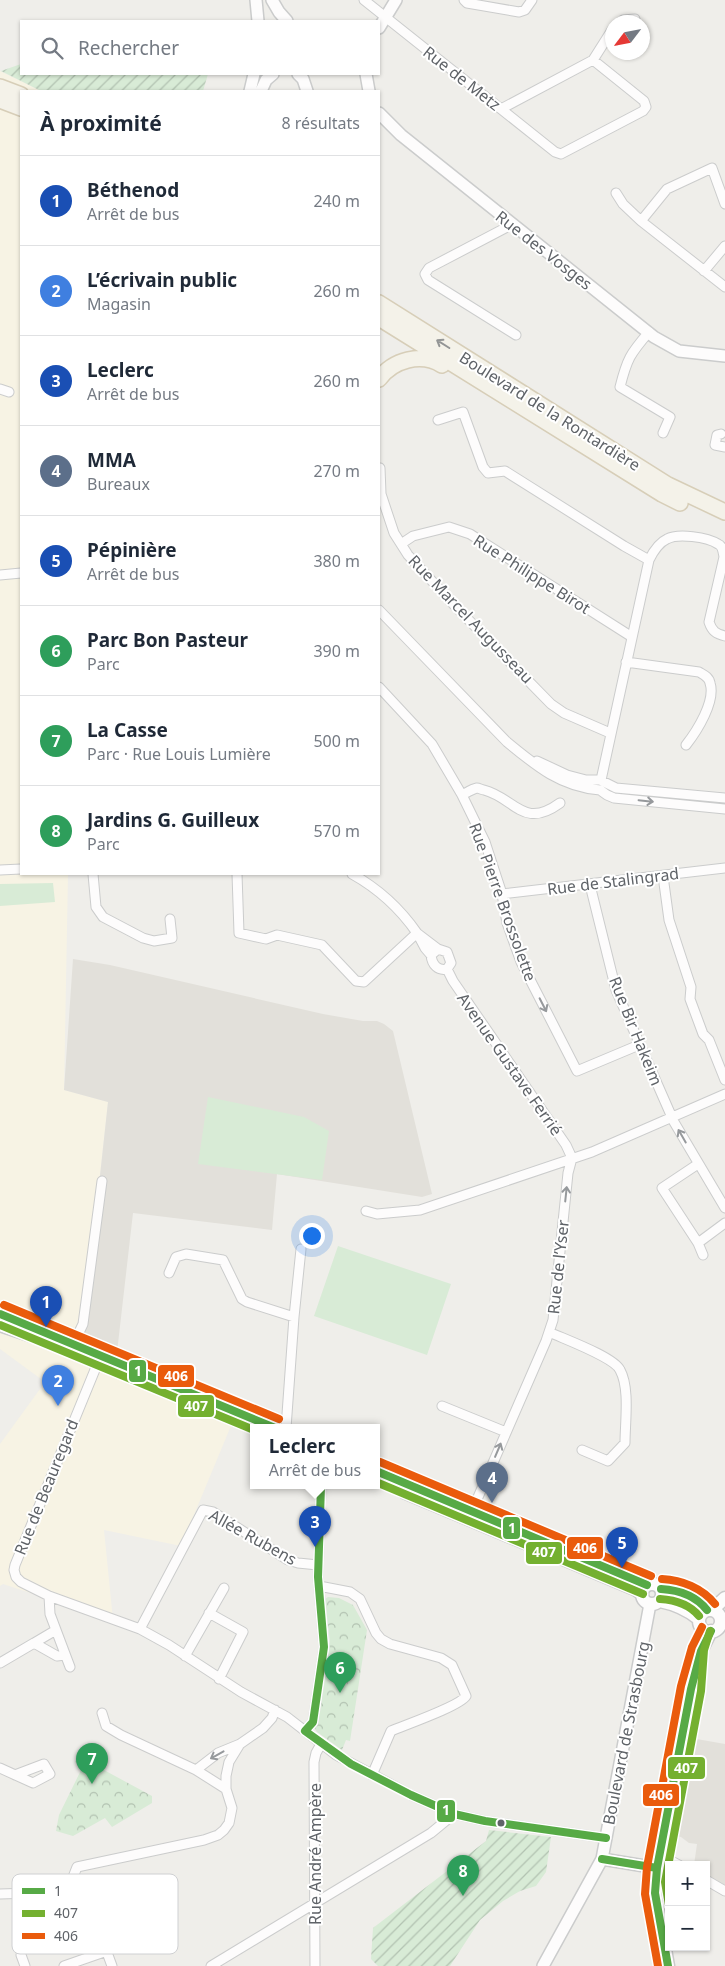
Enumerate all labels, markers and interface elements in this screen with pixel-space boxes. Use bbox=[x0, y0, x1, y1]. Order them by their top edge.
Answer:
north arrow bbox=[605, 15, 650, 60]
search box bbox=[20, 20, 380, 75]
icon: search bbox=[38, 34, 66, 62]
text: Rechercher bbox=[78, 35, 179, 61]
street label: Rue de Metz bbox=[419, 41, 505, 115]
text: À proximité bbox=[40, 109, 162, 137]
text: 8 résultats bbox=[282, 112, 360, 134]
text: Béthenod bbox=[87, 177, 179, 203]
text: 1 bbox=[51, 190, 61, 212]
text: 240 m bbox=[313, 190, 360, 212]
text: Arrêt de bus bbox=[87, 203, 180, 225]
street label: Rue des Vosges bbox=[491, 205, 597, 295]
text: L’écrivain public bbox=[87, 267, 237, 293]
text: 2 bbox=[51, 280, 61, 302]
text: 260 m bbox=[313, 280, 360, 302]
text: Magasin bbox=[87, 293, 151, 315]
one-way arrow bbox=[436, 339, 450, 349]
street label: Boulevard de la Rontardière bbox=[455, 346, 645, 476]
text: Leclerc bbox=[87, 357, 154, 383]
text: 3 bbox=[51, 370, 61, 392]
text: 260 m bbox=[313, 370, 360, 392]
text: Arrêt de bus bbox=[87, 383, 180, 405]
text: MMA bbox=[87, 447, 136, 473]
text: 4 bbox=[51, 460, 61, 482]
text: 270 m bbox=[313, 460, 360, 482]
text: Bureaux bbox=[87, 473, 150, 495]
street label: Rue Philippe Birot bbox=[469, 529, 595, 619]
text: Pépinière bbox=[87, 537, 177, 563]
text: 5 bbox=[51, 550, 61, 572]
text: 380 m bbox=[313, 550, 360, 572]
street label: Rue Marcel Augusseau bbox=[404, 550, 538, 688]
text: Arrêt de bus bbox=[87, 563, 180, 585]
text: Parc Bon Pasteur bbox=[87, 627, 248, 653]
text: 6 bbox=[51, 640, 61, 662]
text: 390 m bbox=[313, 640, 360, 662]
text: Parc bbox=[87, 653, 120, 675]
text: La Casse bbox=[87, 717, 168, 743]
text: 7 bbox=[51, 730, 61, 752]
text: 500 m bbox=[313, 730, 360, 752]
text: Parc · Rue Louis Lumière bbox=[87, 743, 271, 765]
one-way arrow bbox=[638, 797, 654, 806]
text: Jardins G. Guilleux bbox=[87, 807, 259, 833]
text: 8 bbox=[51, 820, 61, 842]
text: 570 m bbox=[313, 820, 360, 842]
street label: Rue Pierre Brossolette bbox=[464, 820, 542, 984]
text: Parc bbox=[87, 833, 120, 855]
street label: Rue de Stalingrad bbox=[546, 862, 680, 900]
street label: Rue Bir Hakeim bbox=[604, 973, 668, 1089]
street label: Avenue Gustave Ferrié bbox=[452, 988, 568, 1140]
one-way arrow bbox=[539, 997, 548, 1012]
one-way arrow bbox=[677, 1130, 687, 1144]
one-way arrow bbox=[561, 1187, 571, 1203]
street label: Rue de l’Yser bbox=[542, 1218, 574, 1315]
your location bbox=[299, 1223, 325, 1249]
pin: 1 bbox=[30, 1286, 62, 1327]
line badge: 1 bbox=[128, 1359, 147, 1383]
text: 1 bbox=[134, 1361, 142, 1380]
line badge: 406 bbox=[157, 1364, 195, 1388]
pin: 2 bbox=[42, 1365, 74, 1406]
text: 406 bbox=[164, 1366, 188, 1385]
line badge: 407 bbox=[177, 1394, 215, 1418]
text: 407 bbox=[184, 1396, 208, 1415]
street label: Rue de Beauregard bbox=[9, 1416, 83, 1558]
popup bbox=[250, 1424, 380, 1489]
text: Leclerc bbox=[269, 1433, 335, 1459]
one-way arrow bbox=[494, 1443, 504, 1458]
text: Arrêt de bus bbox=[269, 1459, 361, 1481]
pin: 4 bbox=[476, 1462, 508, 1503]
street label: Allée Rubens bbox=[205, 1504, 301, 1570]
pin: 3 bbox=[299, 1506, 331, 1547]
line badge: 1 bbox=[502, 1516, 521, 1540]
text: 1 bbox=[508, 1518, 516, 1537]
pin: 5 bbox=[606, 1527, 638, 1568]
line badge: 406 bbox=[566, 1536, 604, 1560]
text: 406 bbox=[573, 1538, 597, 1557]
line badge: 407 bbox=[525, 1541, 563, 1565]
text: 407 bbox=[532, 1542, 556, 1561]
street label: Boulevard de Strasbourg bbox=[597, 1639, 655, 1827]
pin: 6 bbox=[324, 1652, 356, 1693]
pin: 7 bbox=[76, 1743, 108, 1784]
one-way arrow bbox=[210, 1751, 225, 1760]
line badge: 407 bbox=[667, 1756, 706, 1780]
text: 407 bbox=[674, 1758, 698, 1777]
street label: Rue André Ampère bbox=[304, 1783, 326, 1925]
line badge: 406 bbox=[642, 1783, 680, 1807]
text: 406 bbox=[649, 1785, 673, 1804]
line badge: 1 bbox=[436, 1799, 456, 1823]
text: 1 bbox=[442, 1800, 450, 1819]
unlabelled marker bbox=[496, 1818, 506, 1828]
pin: 8 bbox=[447, 1855, 479, 1896]
map controls bbox=[665, 1861, 710, 1951]
button: + bbox=[665, 1861, 710, 1906]
legend bbox=[12, 1874, 178, 1954]
text: 1 bbox=[54, 1881, 62, 1900]
text: 407 bbox=[54, 1903, 78, 1922]
button: − bbox=[665, 1906, 710, 1951]
text: 406 bbox=[54, 1926, 78, 1945]

